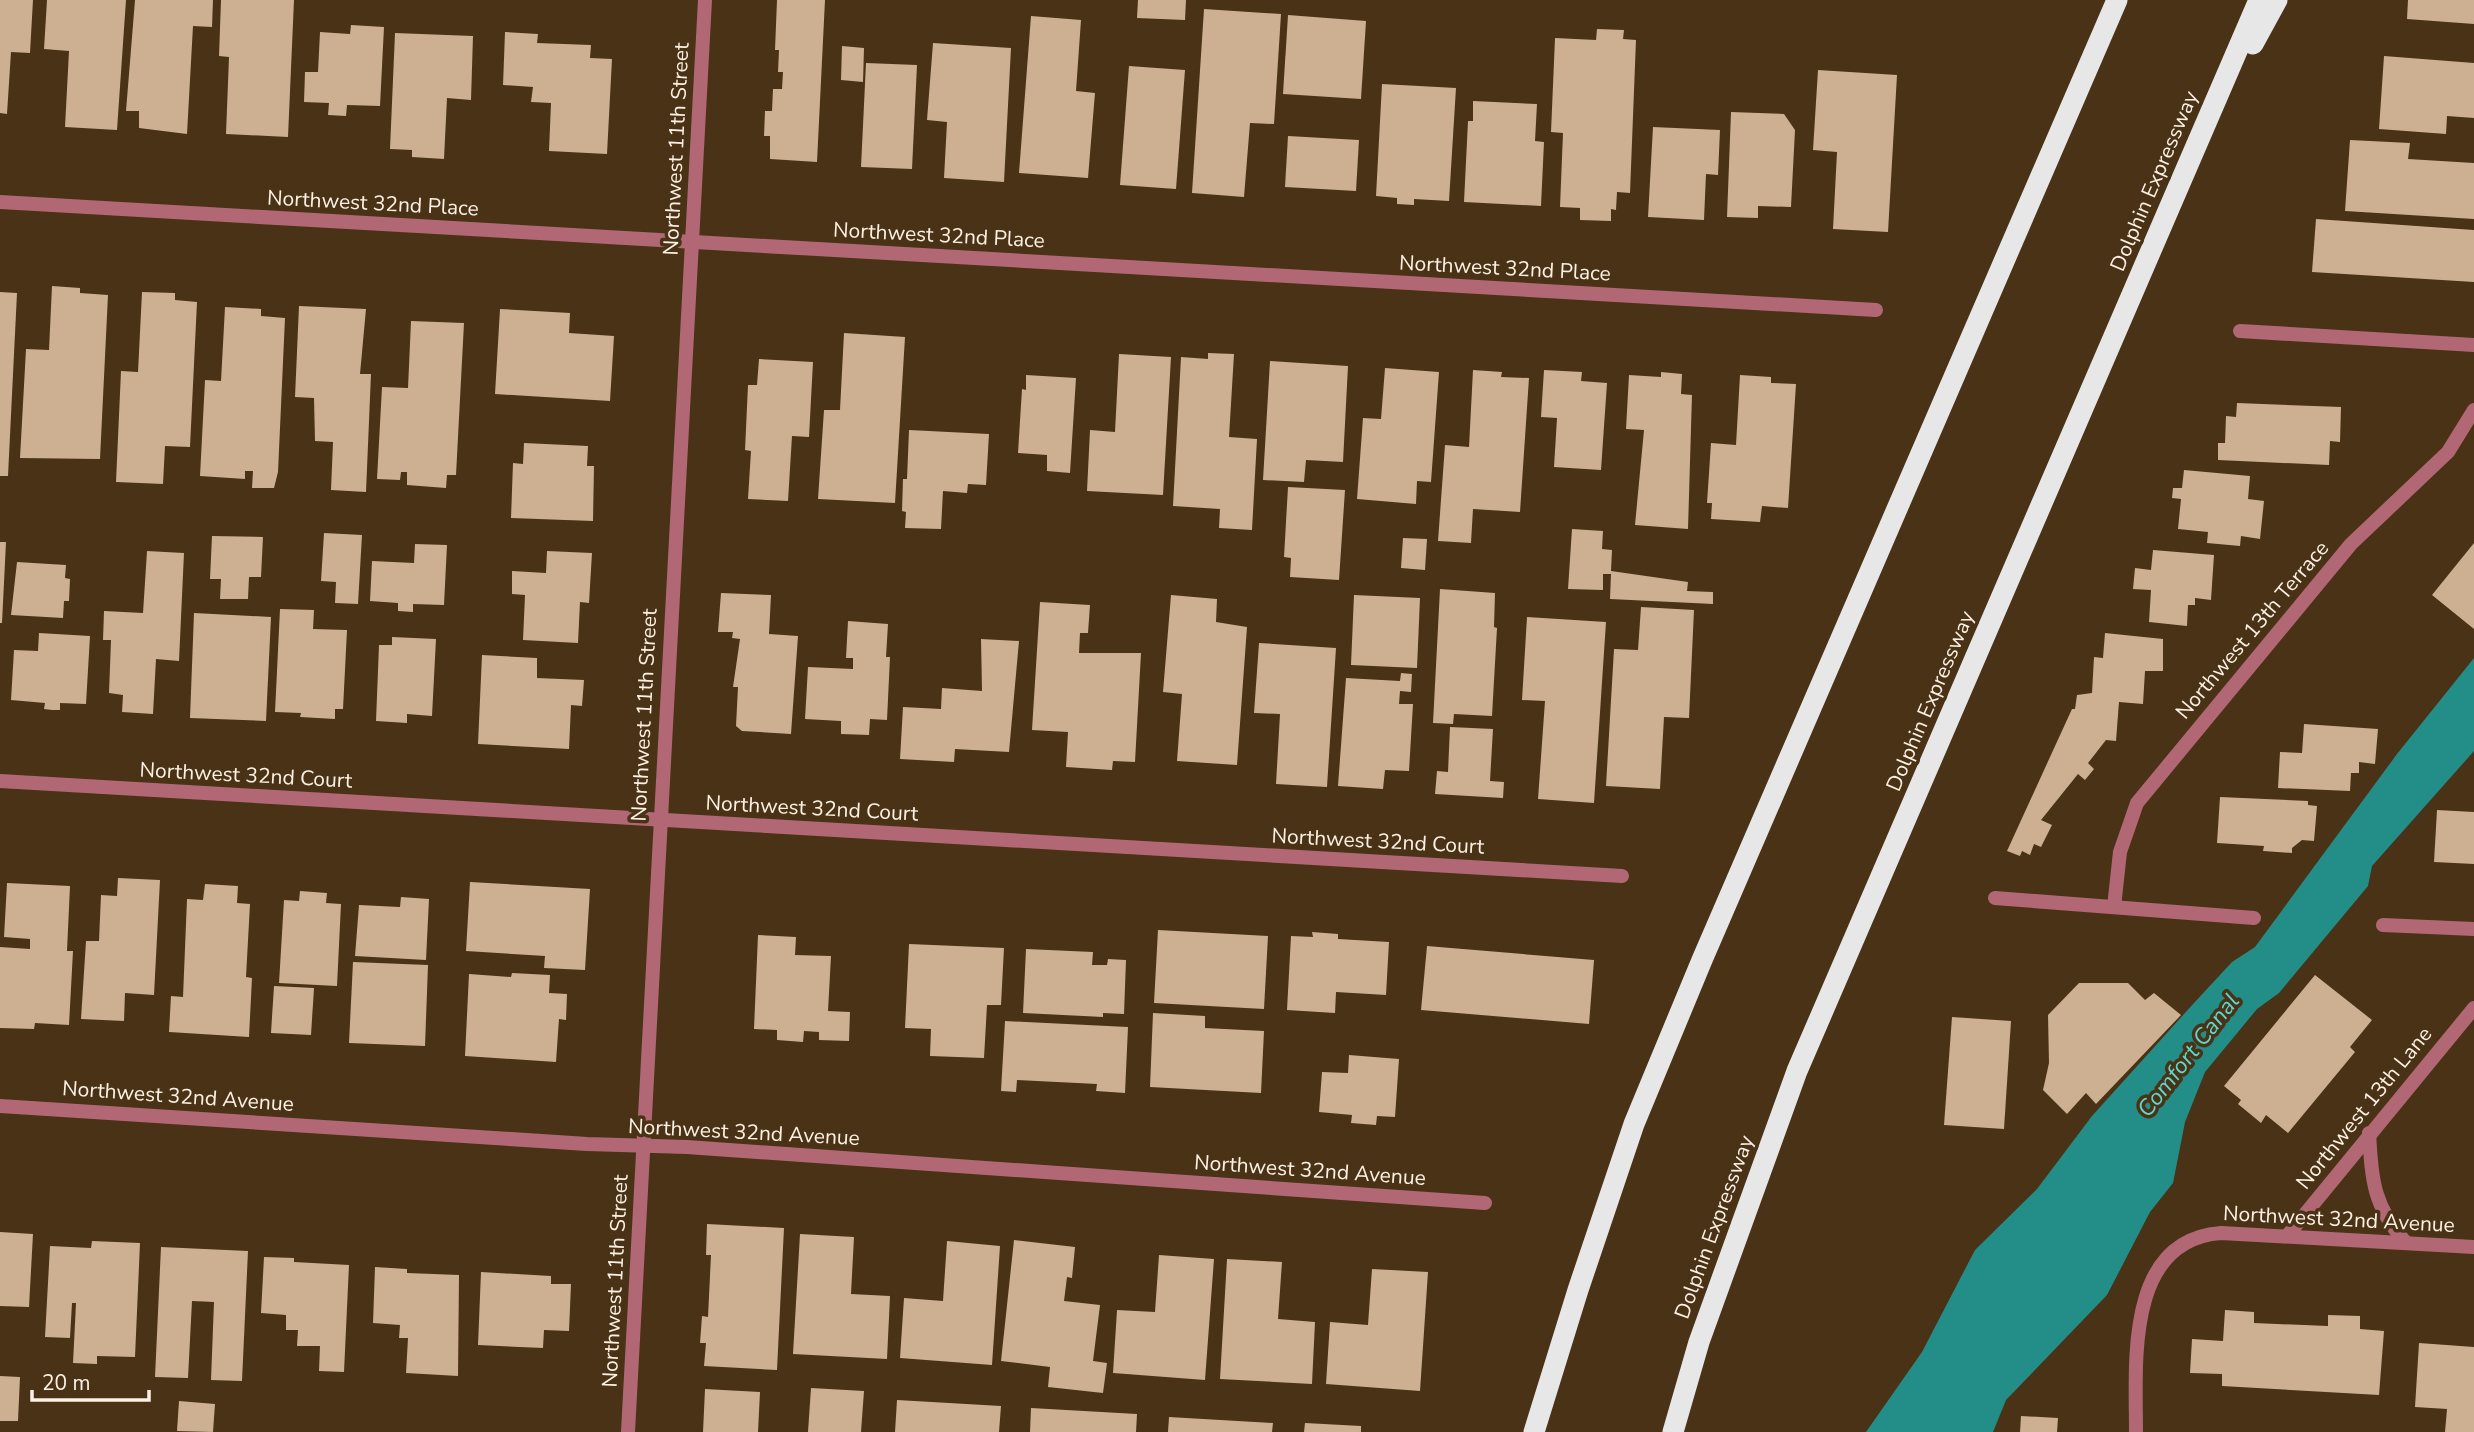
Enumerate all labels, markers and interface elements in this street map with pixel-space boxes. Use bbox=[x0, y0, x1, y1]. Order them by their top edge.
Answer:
street label: Northwest 11th Street bbox=[656, 41, 696, 256]
street label: Dolphin Expressway bbox=[2103, 86, 2205, 275]
street label: Northwest 32nd Place bbox=[266, 183, 480, 223]
street label: Northwest 32nd Place bbox=[832, 215, 1046, 255]
street label: Northwest 32nd Place bbox=[1398, 248, 1612, 288]
street label: Northwest 13th Terrace bbox=[2169, 535, 2335, 725]
street label: Dolphin Expressway bbox=[1879, 606, 1981, 795]
street label: Northwest 11th Street bbox=[624, 607, 664, 822]
street label: Northwest 32nd Court bbox=[139, 755, 354, 795]
street label: Northwest 32nd Court bbox=[705, 788, 920, 828]
street label: Northwest 32nd Court bbox=[1271, 821, 1486, 861]
water label: Comfort Canal bbox=[2130, 987, 2247, 1124]
street label: Northwest 13th Lane bbox=[2290, 1021, 2438, 1195]
street label: Northwest 32nd Avenue bbox=[61, 1074, 295, 1118]
street label: Northwest 32nd Avenue bbox=[627, 1112, 861, 1152]
street label: Dolphin Expressway bbox=[1668, 1131, 1760, 1323]
street label: Northwest 32nd Avenue bbox=[1193, 1148, 1427, 1192]
street label: Northwest 11th Street bbox=[595, 1173, 635, 1388]
street label: Northwest 32nd Avenue bbox=[2222, 1199, 2456, 1239]
scale bar bbox=[32, 1358, 149, 1402]
text: 20 m bbox=[42, 1369, 91, 1397]

